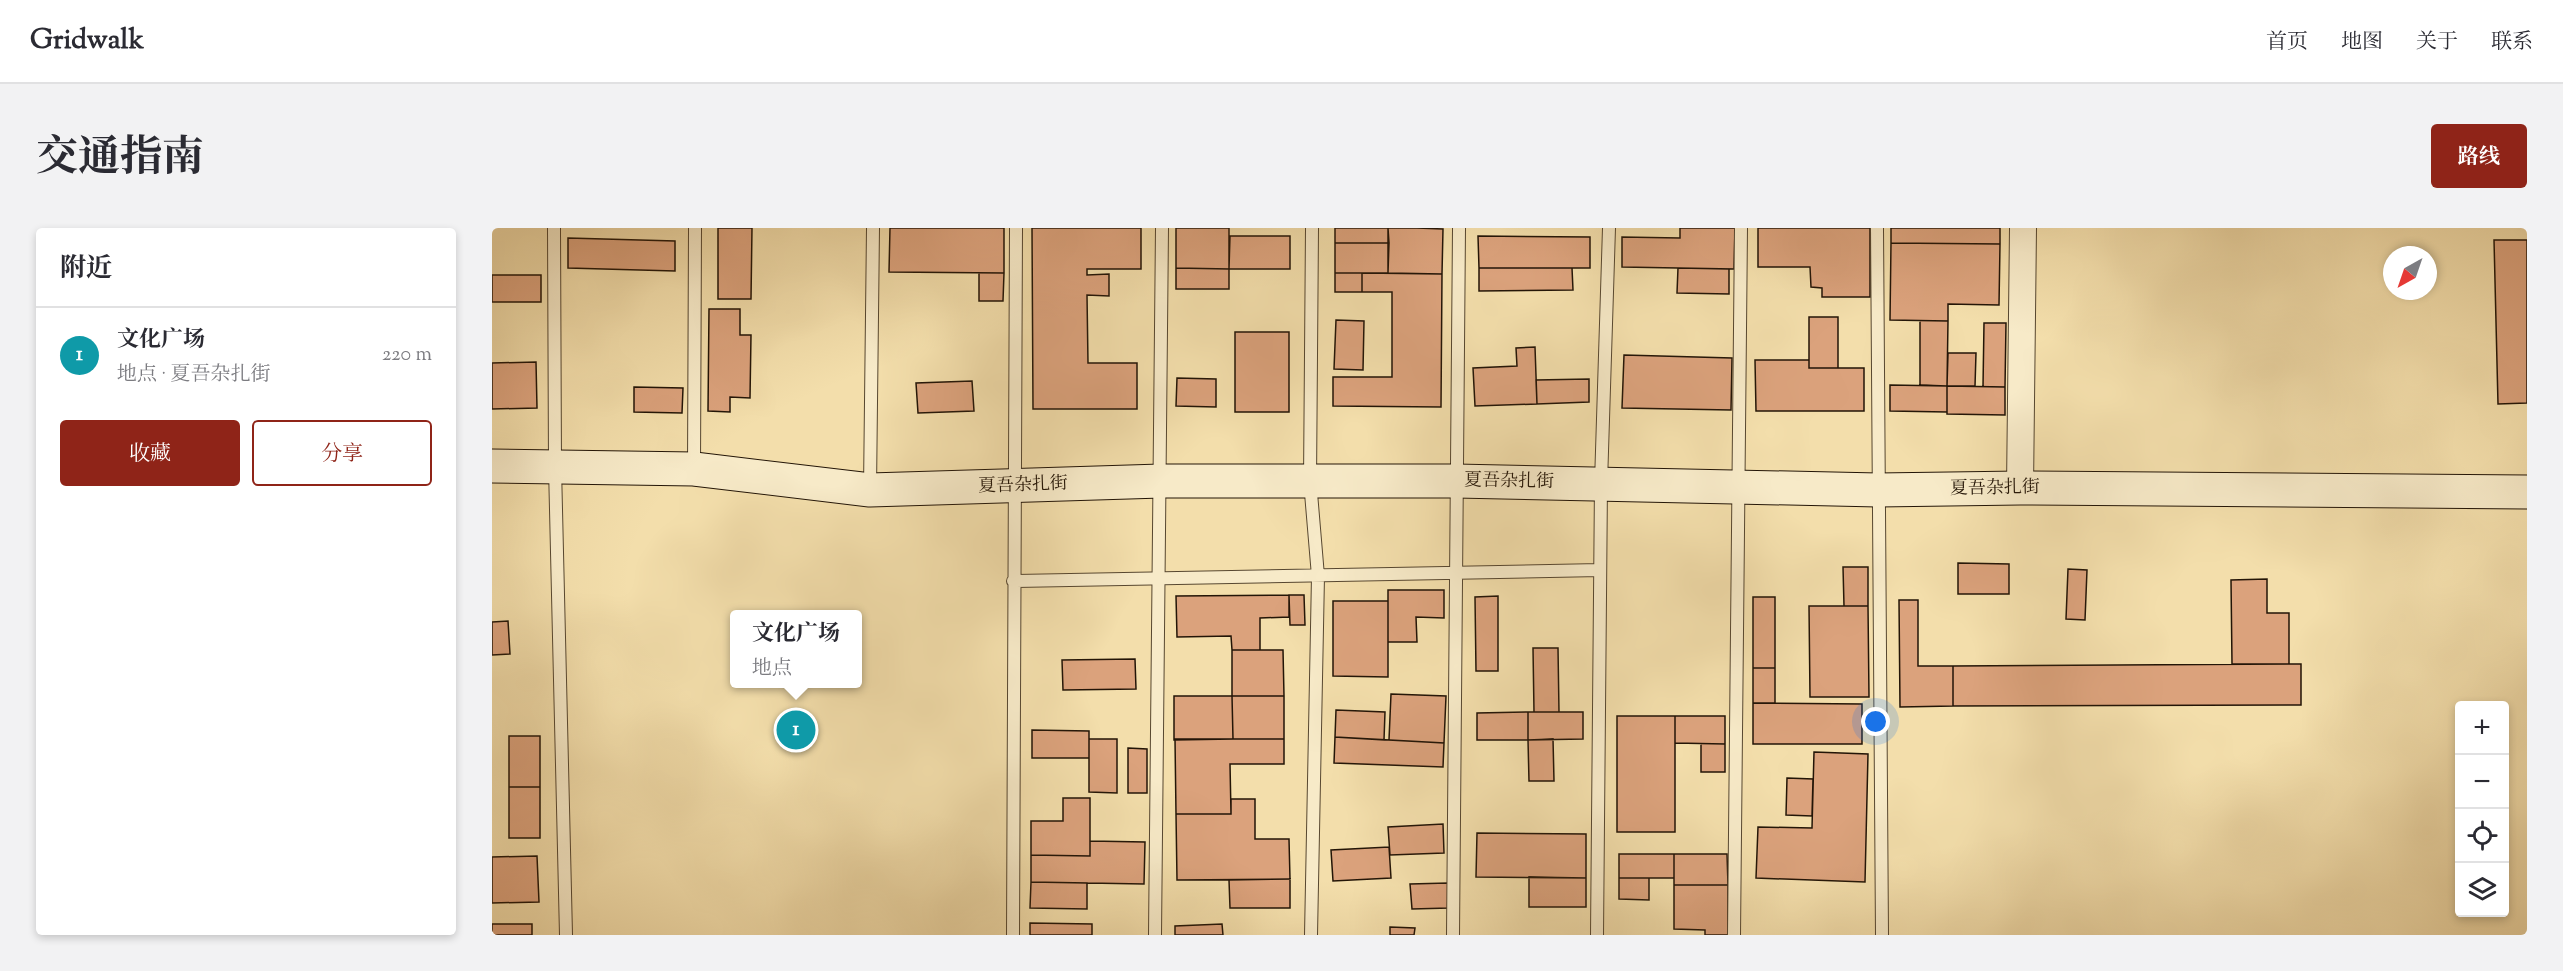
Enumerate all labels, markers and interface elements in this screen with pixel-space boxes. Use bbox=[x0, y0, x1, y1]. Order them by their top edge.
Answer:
text: Gridwalk bbox=[30, 21, 144, 61]
text: 首页 bbox=[2266, 28, 2308, 58]
text: 地图 bbox=[2341, 28, 2383, 58]
text: 关于 bbox=[2416, 28, 2458, 58]
text: 联系 bbox=[2491, 28, 2533, 58]
button: 路线 bbox=[2431, 124, 2527, 188]
text: 交通指南 bbox=[36, 130, 204, 190]
north arrow bbox=[2383, 246, 2437, 300]
text: 附近 bbox=[60, 251, 112, 288]
text: 文化广场 bbox=[117, 325, 205, 357]
text: 1 bbox=[76, 341, 83, 370]
text: 220 m bbox=[382, 341, 432, 370]
text: 地点 · 夏吾杂扎街 bbox=[117, 361, 271, 390]
button: 收藏 bbox=[60, 420, 240, 486]
button: 分享 bbox=[252, 420, 432, 486]
street label: 夏吾杂扎街 bbox=[1464, 468, 1554, 496]
street label: 夏吾杂扎街 bbox=[978, 471, 1068, 501]
street label: 夏吾杂扎街 bbox=[1950, 475, 2040, 503]
popup bbox=[730, 610, 862, 688]
text: 文化广场 bbox=[752, 619, 840, 651]
text: 地点 bbox=[752, 655, 792, 684]
map controls bbox=[2455, 701, 2509, 917]
button: + bbox=[2455, 701, 2509, 755]
your location bbox=[1861, 707, 1890, 736]
pin: 1 bbox=[776, 708, 816, 752]
button: − bbox=[2455, 755, 2509, 809]
button: locate bbox=[2455, 809, 2509, 863]
button: layers bbox=[2455, 863, 2509, 917]

